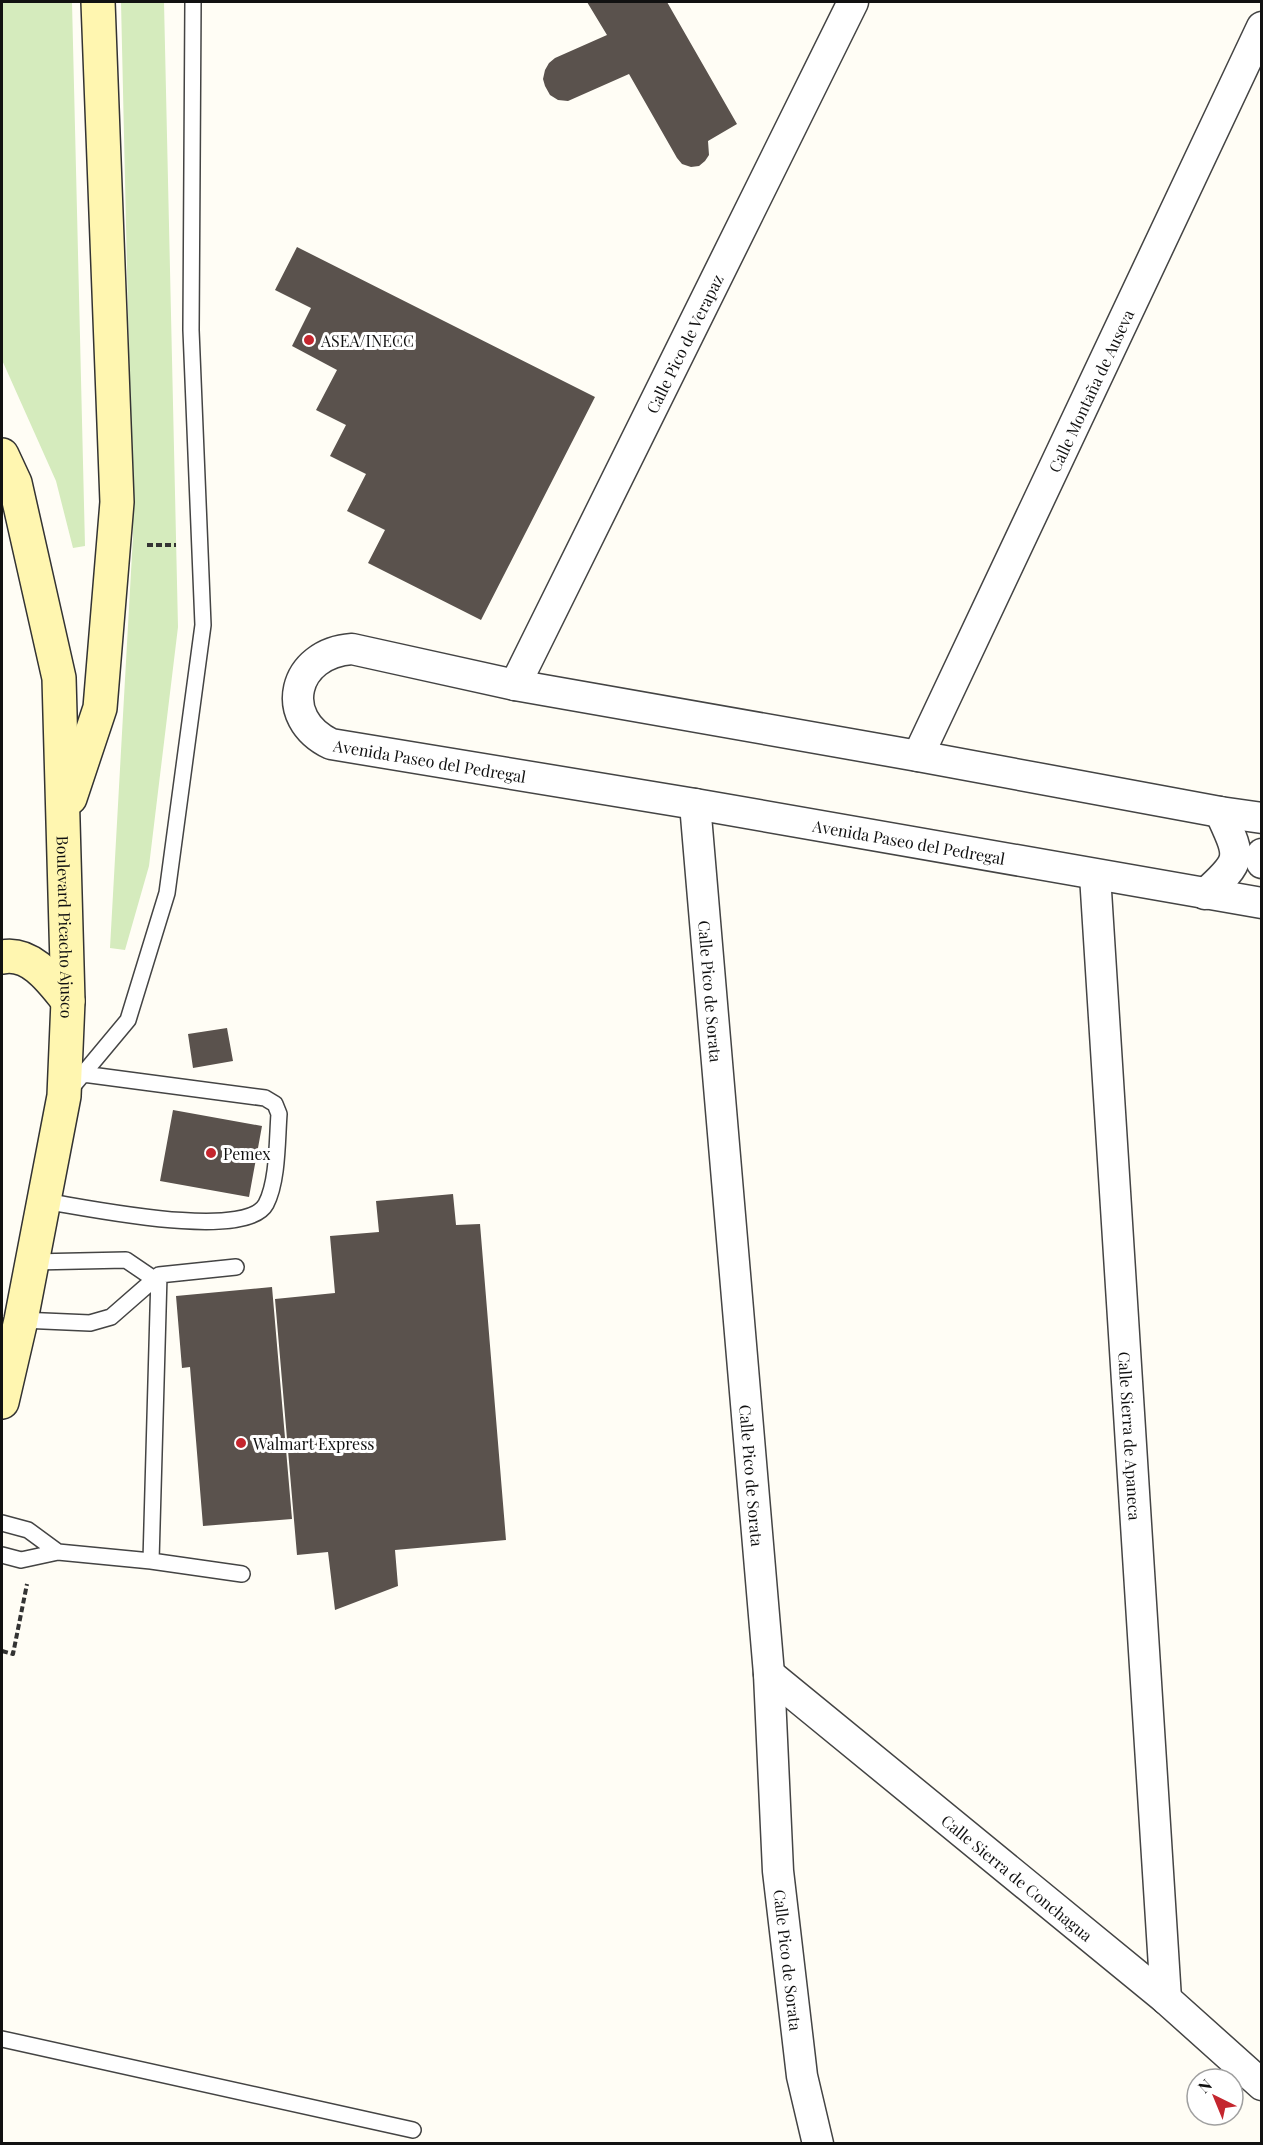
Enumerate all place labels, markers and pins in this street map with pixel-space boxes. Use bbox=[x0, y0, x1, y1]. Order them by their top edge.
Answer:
place label: ASEA/INECC bbox=[320, 330, 414, 351]
marker: ASEA/INECC bbox=[302, 333, 316, 347]
place label: Pemex bbox=[223, 1143, 271, 1164]
marker: Pemex bbox=[204, 1146, 218, 1160]
place label: Walmart Express bbox=[252, 1433, 374, 1454]
marker: Walmart Express bbox=[234, 1436, 248, 1450]

